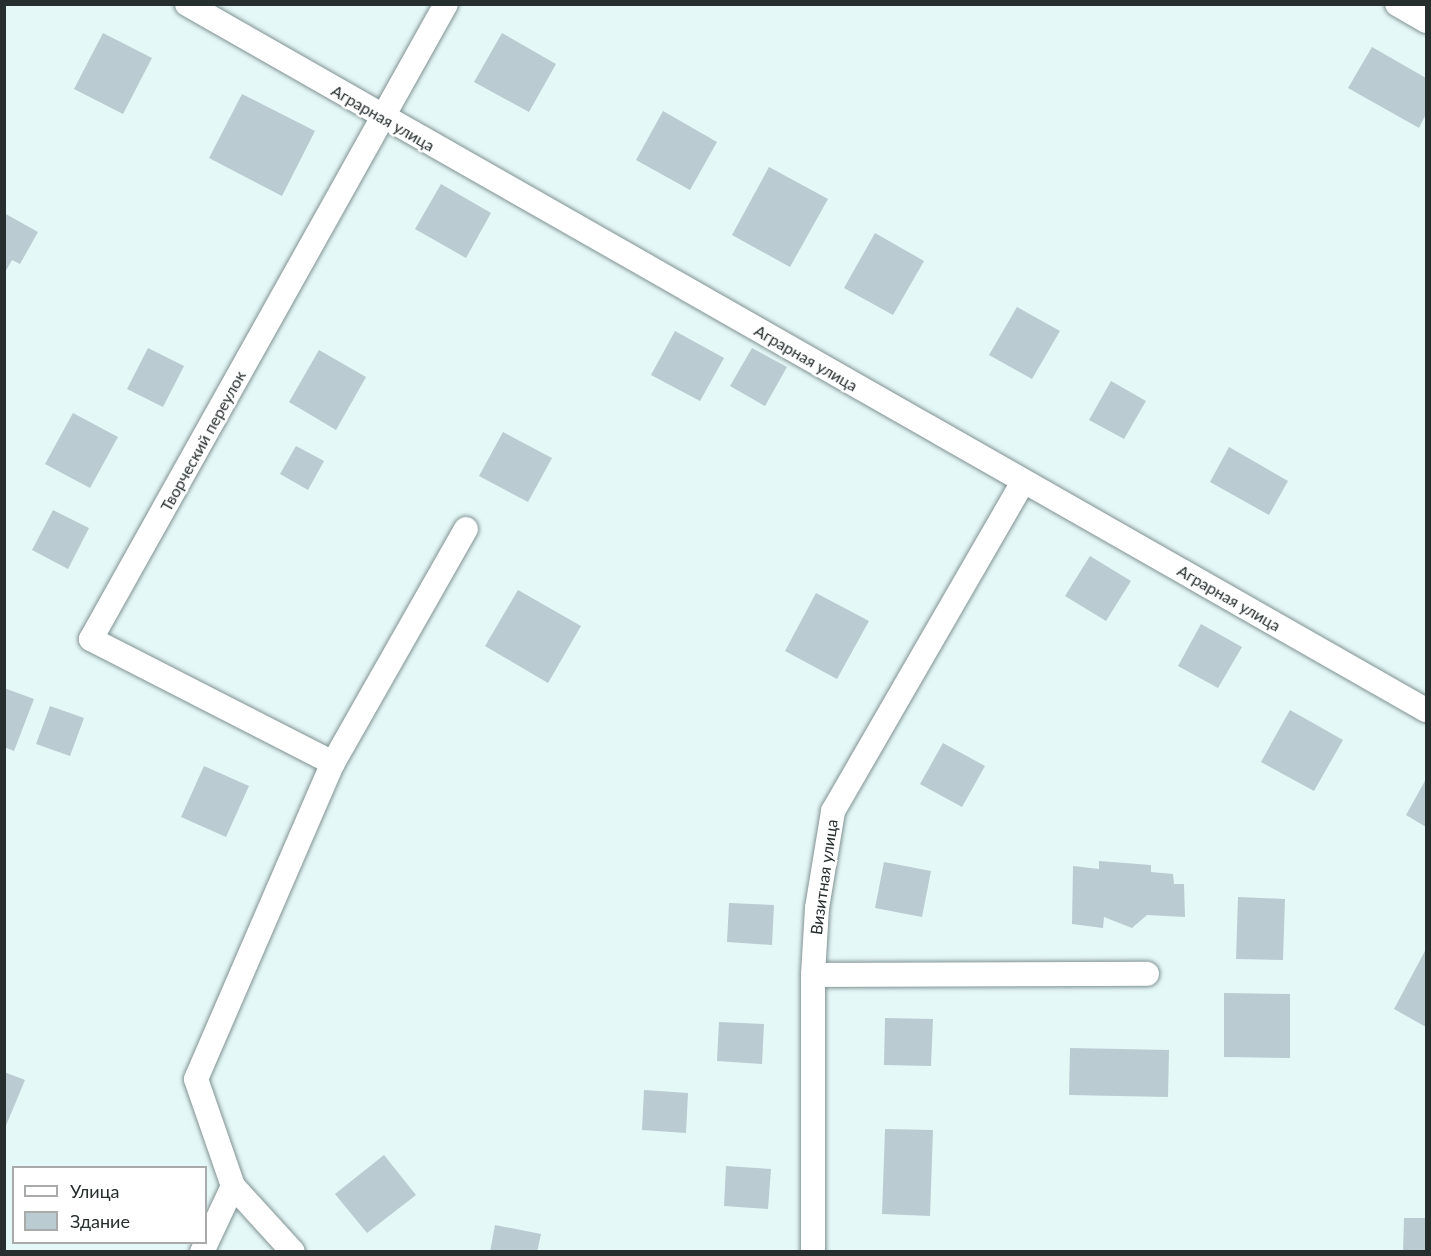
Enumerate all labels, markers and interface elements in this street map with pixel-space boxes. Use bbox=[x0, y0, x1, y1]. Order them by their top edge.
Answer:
street label: Аграрная улица bbox=[328, 81, 438, 155]
street label: Аграрная улица bbox=[751, 321, 861, 395]
street label: Творческий переулок bbox=[156, 367, 250, 515]
street label: Аграрная улица bbox=[1174, 561, 1284, 635]
street label: Визитная улица bbox=[806, 818, 842, 936]
legend bbox=[12, 1166, 207, 1244]
text: Улица bbox=[70, 1180, 120, 1202]
text: Здание bbox=[70, 1210, 130, 1232]

